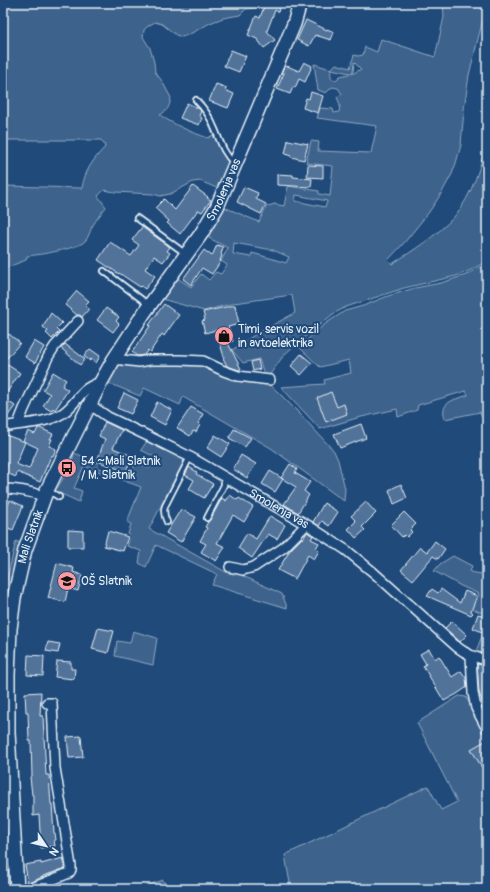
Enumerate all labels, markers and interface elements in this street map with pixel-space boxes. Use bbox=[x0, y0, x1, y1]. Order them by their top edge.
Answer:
street label: Smolenja vas bbox=[203, 156, 245, 224]
place label: Timi, servis vozil in avtoelektrika bbox=[238, 322, 319, 351]
shop icon: Timi, servis vozil in avtoelektrika bbox=[213, 325, 235, 347]
place label: 54 ~Mali Slatnik / M. Slatnik bbox=[81, 454, 161, 483]
bus stop icon: 54 ~Mali Slatnik / M. Slatnik bbox=[56, 457, 78, 479]
street label: Smolenja vas bbox=[246, 486, 312, 533]
street label: Mali Slatnik bbox=[15, 508, 47, 565]
school or university icon: OŠ Slatnik bbox=[56, 570, 78, 592]
place label: OŠ Slatnik bbox=[81, 573, 132, 589]
north arrow bbox=[26, 826, 66, 866]
text: N bbox=[46, 845, 61, 859]

